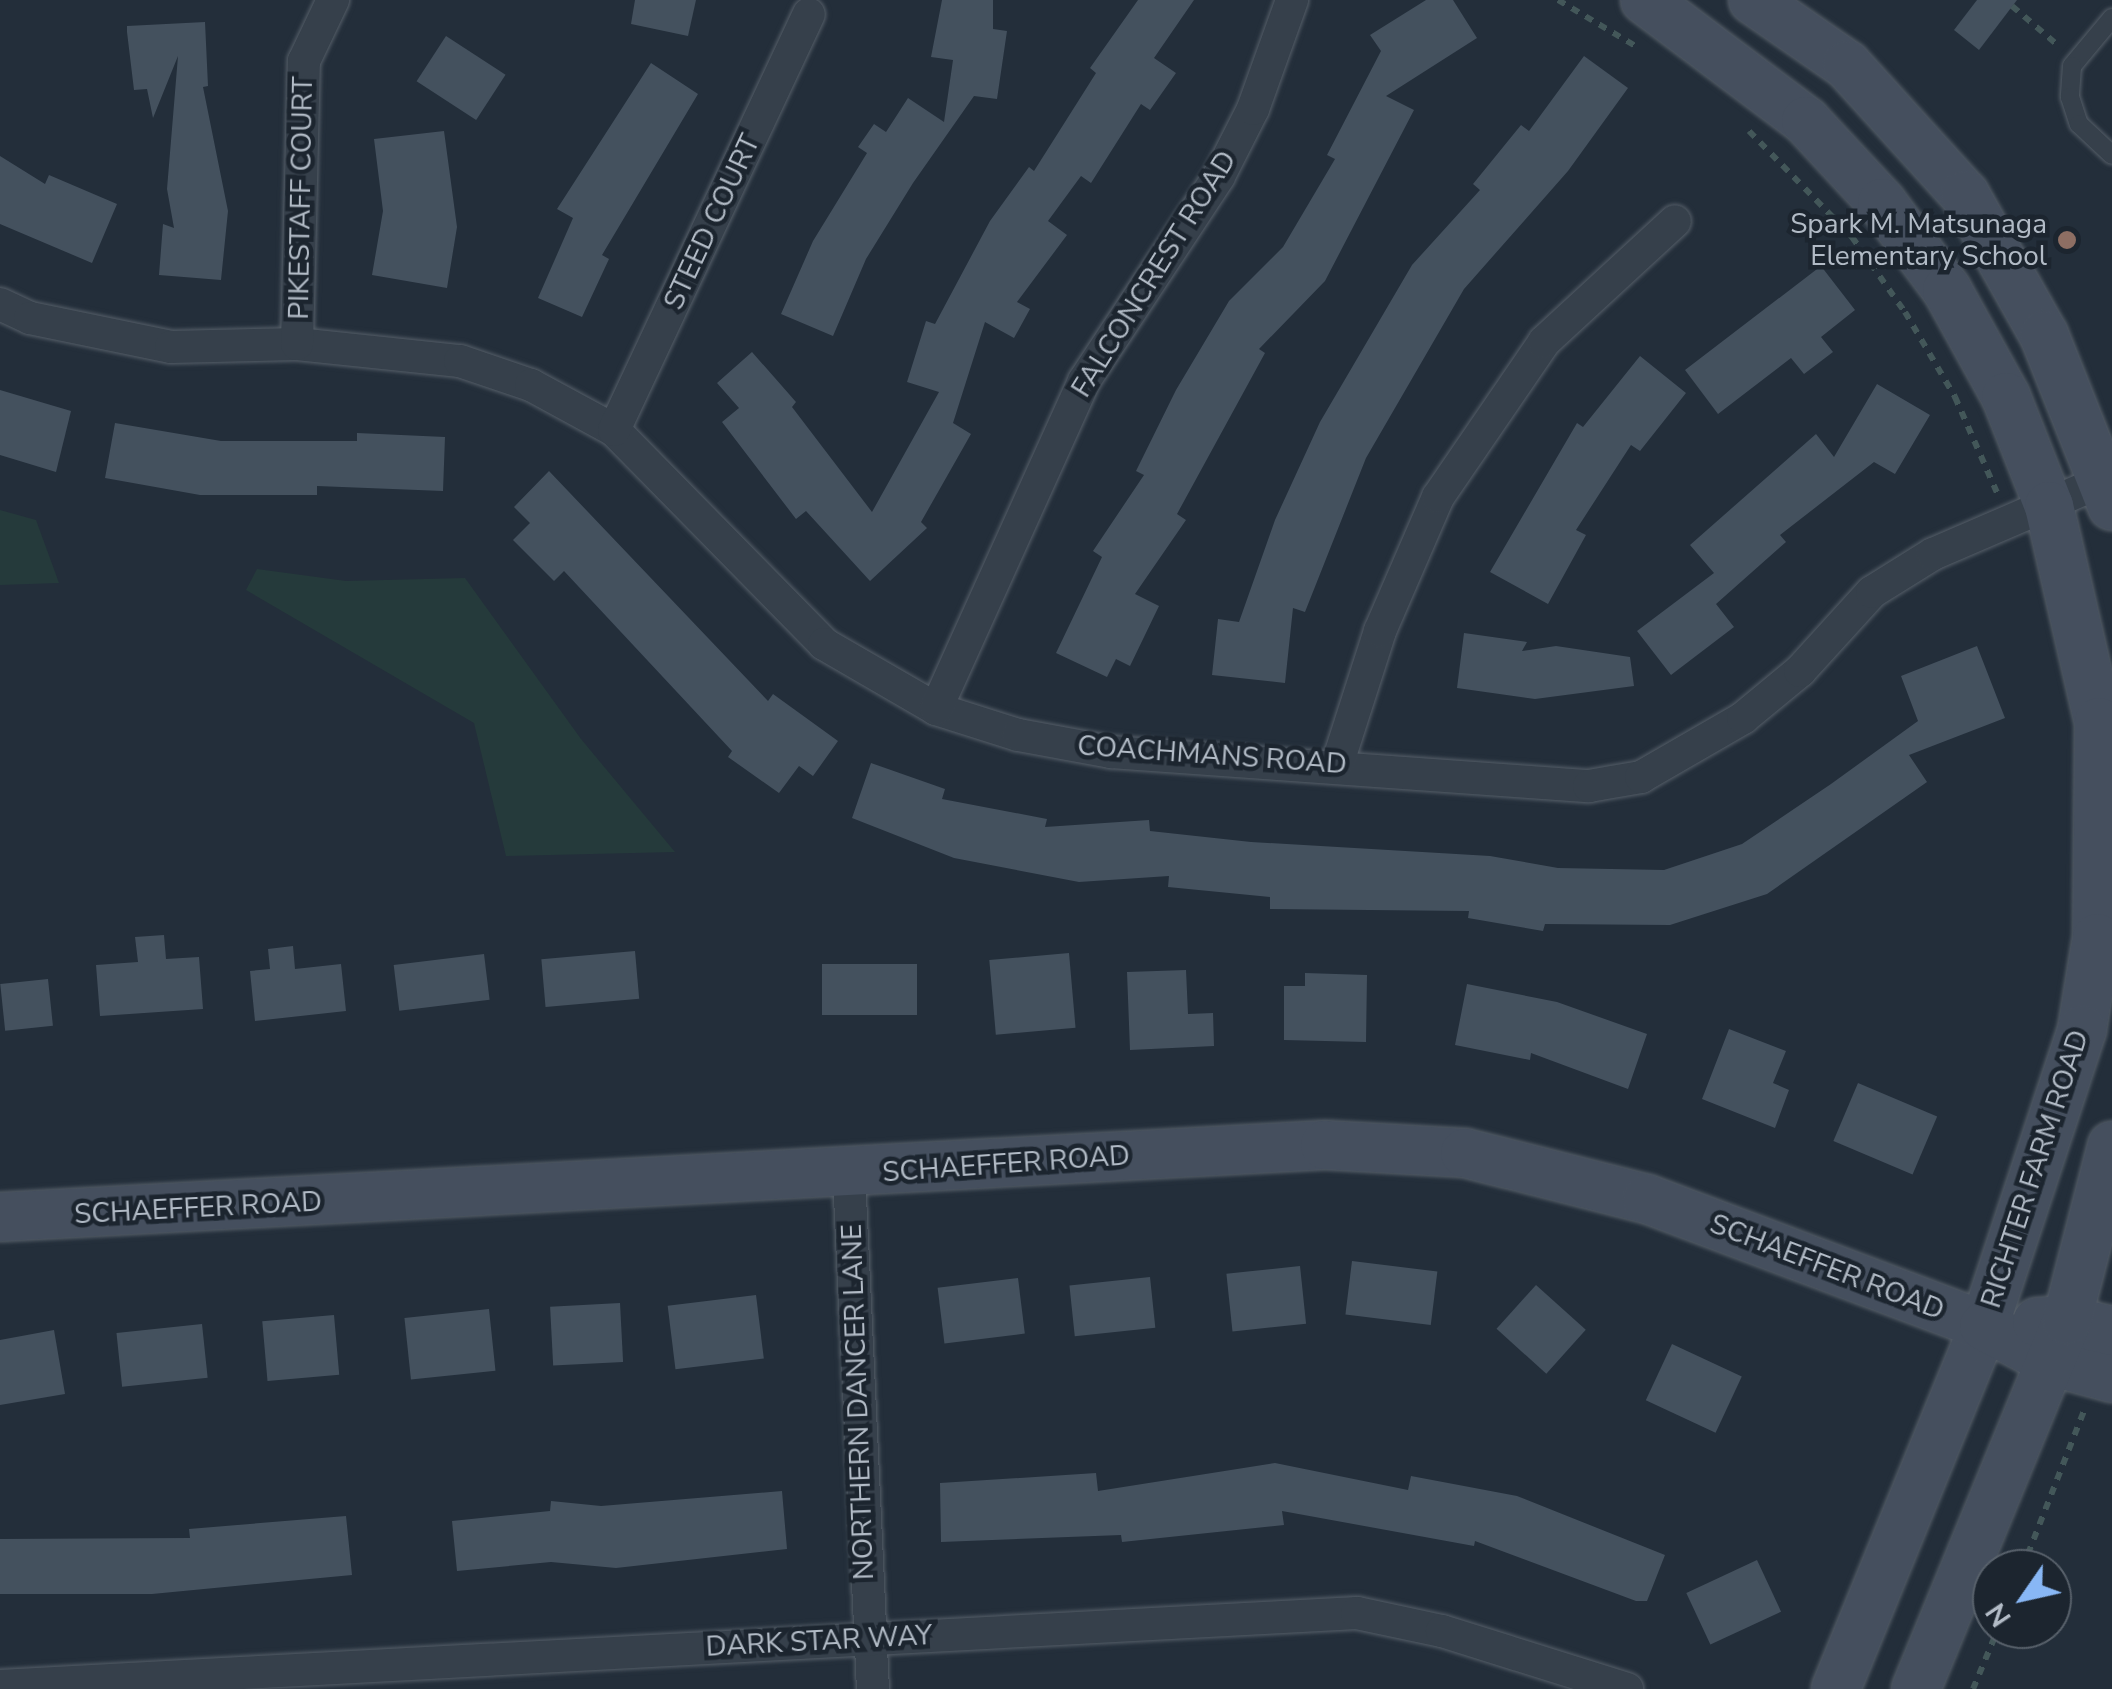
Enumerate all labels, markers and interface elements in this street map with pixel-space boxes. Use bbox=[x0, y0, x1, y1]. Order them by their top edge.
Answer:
street label: PIKESTAFF COURT bbox=[282, 76, 320, 320]
street label: STEED COURT bbox=[657, 129, 767, 315]
street label: FALCONCREST ROAD bbox=[1064, 145, 1244, 403]
place label: Spark M. Matsunaga Elementary School bbox=[1790, 207, 2047, 273]
marker: Spark M. Matsunaga Elementary School bbox=[2056, 229, 2078, 251]
street label: COACHMANS ROAD bbox=[1076, 729, 1348, 781]
street label: RICHTER FARM ROAD bbox=[1974, 1026, 2096, 1312]
street label: SCHAEFFER ROAD bbox=[881, 1139, 1131, 1189]
street label: SCHAEFFER ROAD bbox=[73, 1185, 323, 1231]
street label: SCHAEFFER ROAD bbox=[1705, 1207, 1949, 1327]
street label: NORTHERN DANCER LANE bbox=[835, 1223, 881, 1581]
north arrow bbox=[1972, 1549, 2072, 1649]
text: N bbox=[1977, 1595, 2020, 1634]
street label: DARK STAR WAY bbox=[705, 1618, 933, 1664]

